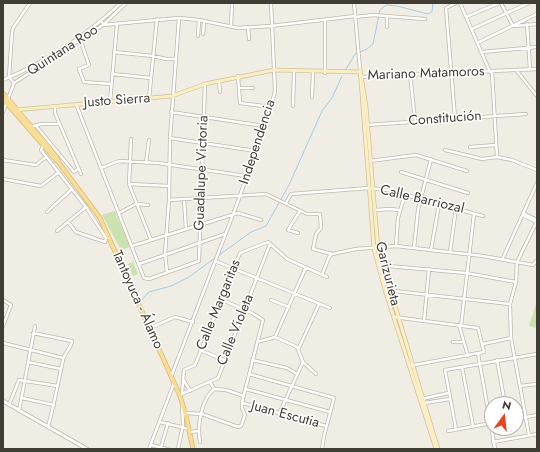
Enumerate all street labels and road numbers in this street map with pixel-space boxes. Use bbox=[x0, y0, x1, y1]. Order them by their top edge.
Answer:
street label: Quintana Roo bbox=[24, 22, 102, 80]
street label: Mariano Matamoros bbox=[367, 64, 485, 84]
street label: Justo Sierra bbox=[83, 90, 151, 112]
street label: Independencia bbox=[236, 98, 280, 186]
street label: Constitución bbox=[408, 108, 482, 130]
street label: Guadalupe Victoria bbox=[192, 115, 212, 231]
street label: Calle Barriozal bbox=[378, 182, 466, 218]
street label: Garizurieta bbox=[371, 240, 403, 308]
street label: Tantoyuca - Álamo bbox=[108, 248, 166, 352]
street label: Calle Margaritas bbox=[193, 257, 245, 353]
street label: Calle Violeta bbox=[214, 292, 258, 368]
street label: Juan Escutia bbox=[249, 398, 321, 432]

